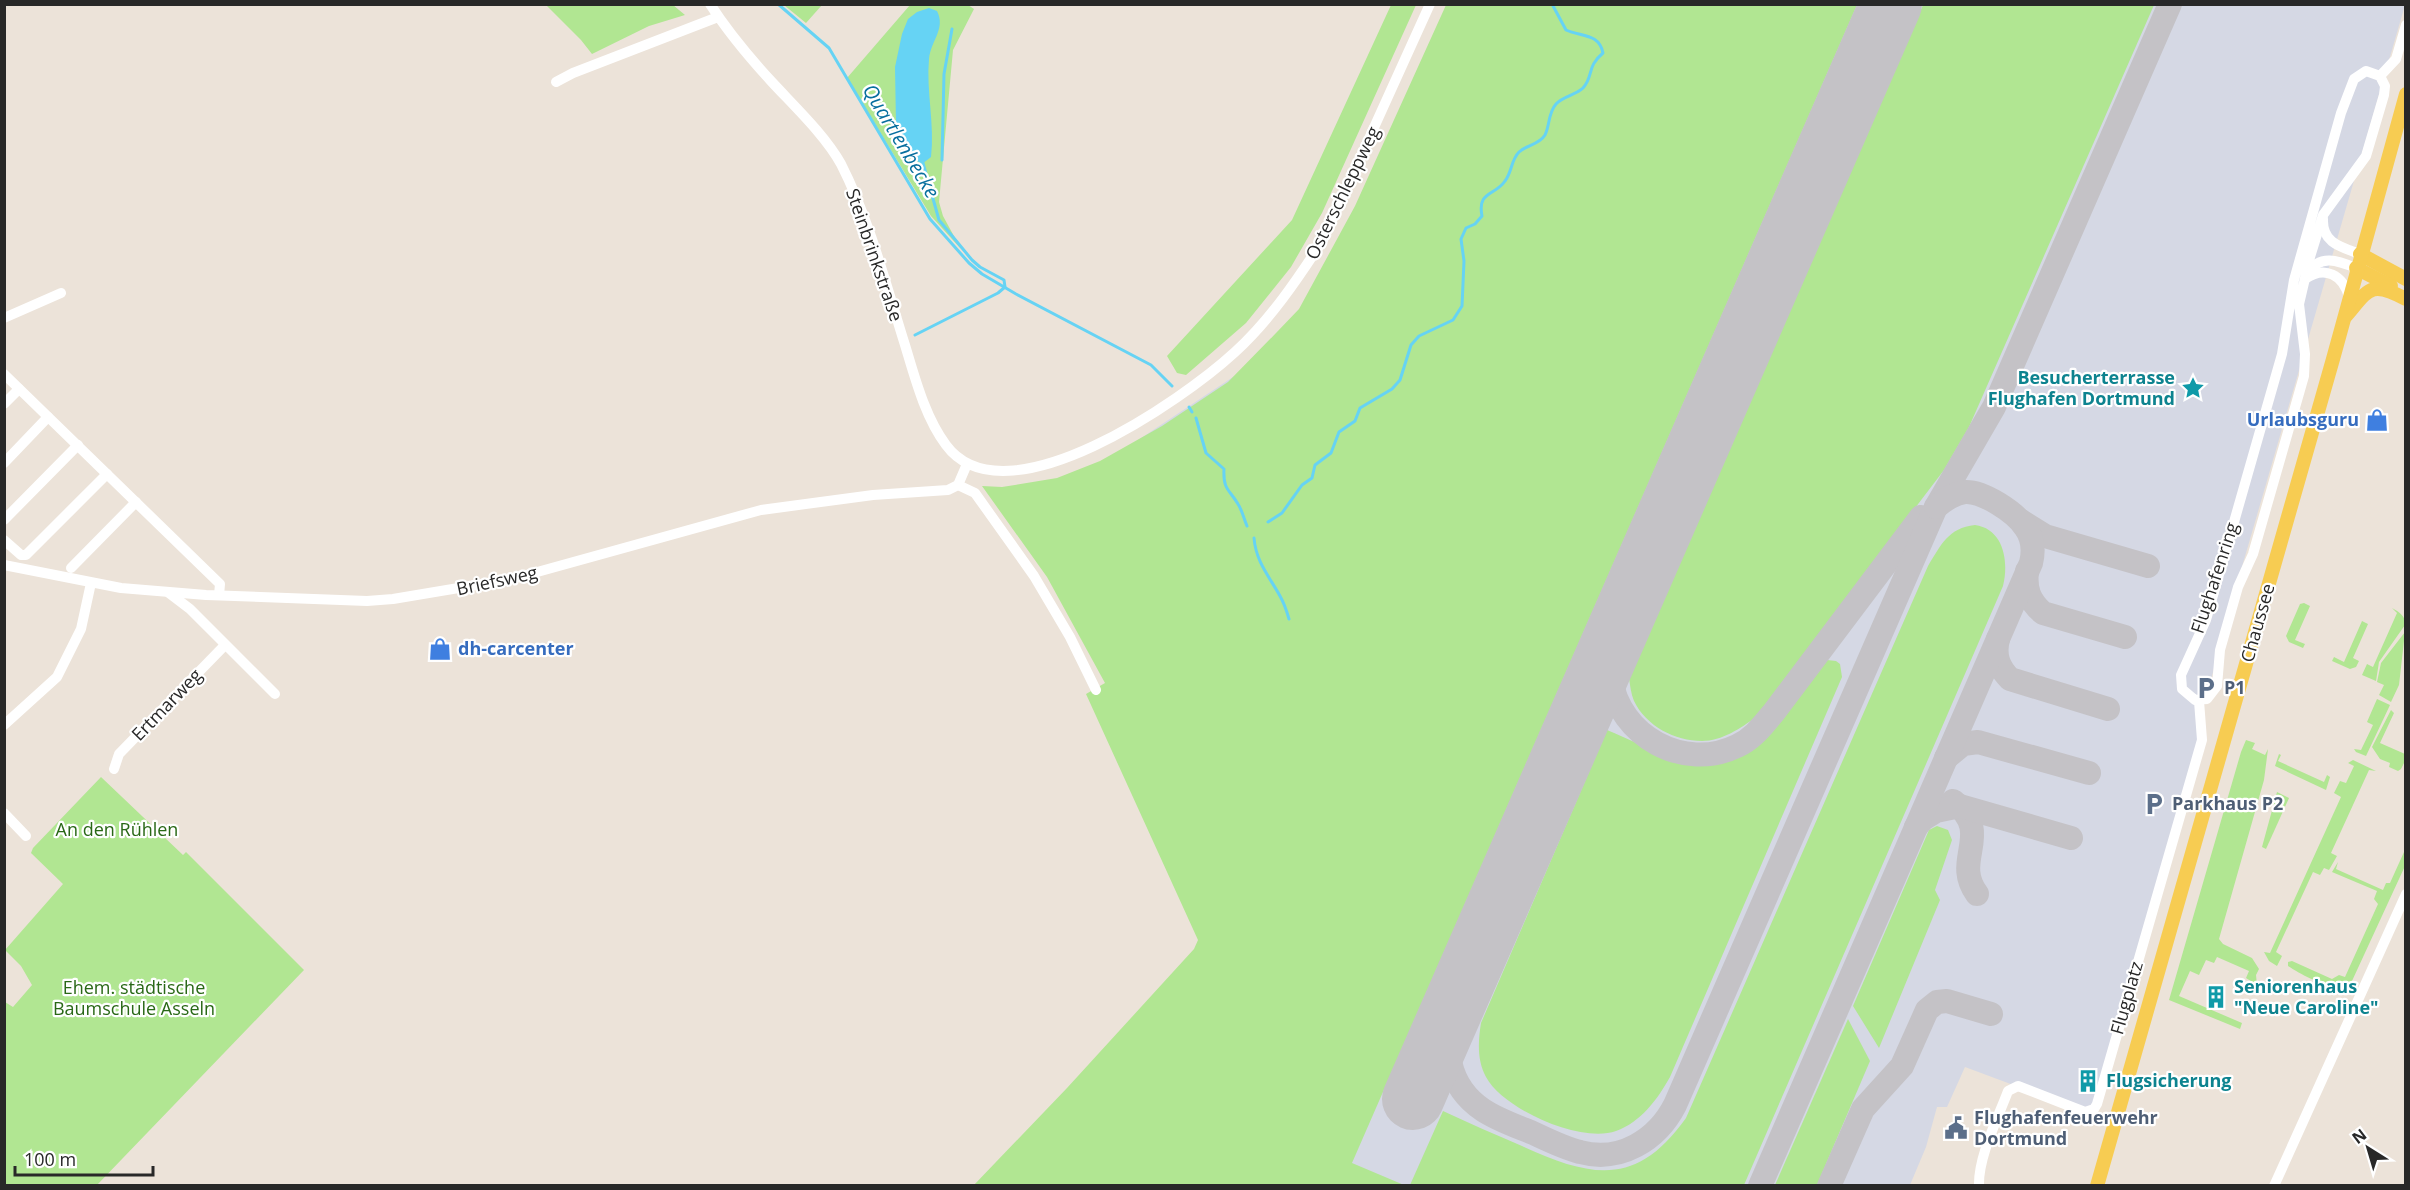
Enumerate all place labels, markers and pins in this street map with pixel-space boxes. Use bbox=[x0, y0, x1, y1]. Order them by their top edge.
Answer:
place label: Besucherterrasse Flughafen Dortmund bbox=[1988, 365, 2175, 410]
place icon: Besucherterrasse Flughafen Dortmund bbox=[2180, 375, 2206, 401]
place label: Urlaubsguru bbox=[2247, 407, 2359, 431]
shop icon: Urlaubsguru bbox=[2364, 407, 2390, 433]
shop icon: dh-carcenter bbox=[427, 636, 453, 662]
place label: dh-carcenter bbox=[458, 636, 574, 660]
parking icon: P1 bbox=[2193, 675, 2219, 701]
place label: P1 bbox=[2224, 675, 2246, 699]
parking icon: Parkhaus P2 bbox=[2141, 791, 2167, 817]
place label: Parkhaus P2 bbox=[2172, 791, 2283, 815]
place label: Seniorenhaus "Neue Caroline" bbox=[2234, 974, 2379, 1019]
building icon: Seniorenhaus "Neue Caroline" bbox=[2203, 984, 2229, 1010]
building icon: Flugsicherung bbox=[2075, 1068, 2101, 1094]
place label: Flugsicherung bbox=[2106, 1068, 2232, 1092]
place label: Flughafenfeuerwehr Dortmund bbox=[1974, 1105, 2158, 1150]
public building icon: Flughafenfeuerwehr Dortmund bbox=[1943, 1115, 1969, 1141]

